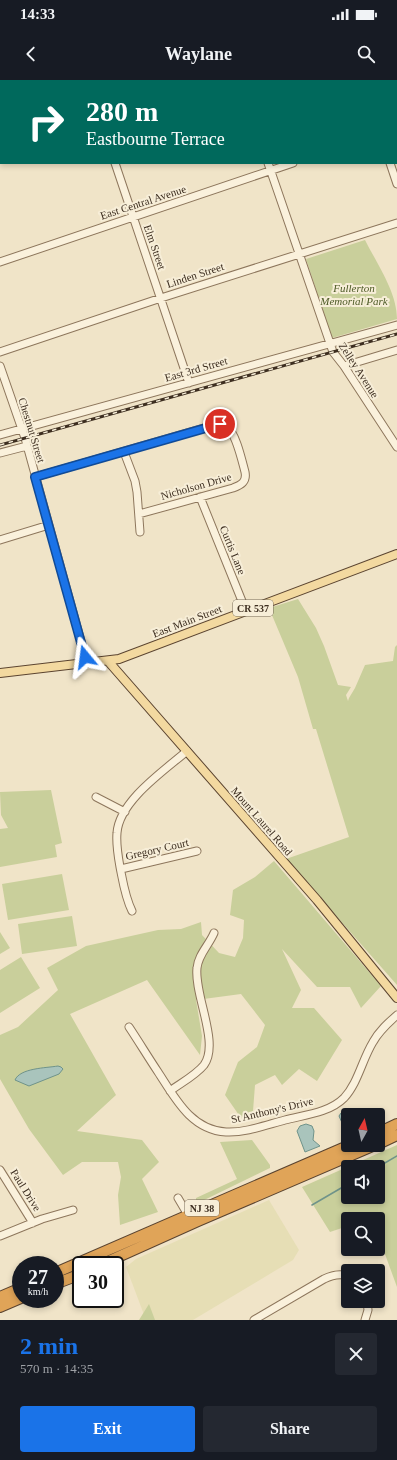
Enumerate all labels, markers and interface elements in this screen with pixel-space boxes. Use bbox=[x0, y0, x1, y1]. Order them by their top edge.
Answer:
text: 14:33 bbox=[20, 6, 55, 22]
icon: back bbox=[20, 43, 42, 65]
icon: search bbox=[355, 43, 377, 65]
text: Waylane bbox=[165, 44, 232, 64]
icon: right bbox=[20, 96, 72, 148]
text: 280 m bbox=[86, 96, 158, 127]
text: Eastbourne Terrace bbox=[86, 129, 225, 149]
street label: East Central Avenue bbox=[99, 182, 188, 222]
street label: Elm Street bbox=[142, 223, 168, 271]
street label: Linden Street bbox=[165, 260, 225, 290]
park label: Fullerton Memorial Park bbox=[319, 282, 389, 307]
street label: Zelley Avenue bbox=[337, 340, 381, 400]
street label: East 3rd Street bbox=[163, 354, 229, 384]
street label: Chestnut Street bbox=[16, 396, 48, 464]
pin bbox=[203, 407, 237, 441]
icon: arrive bbox=[209, 413, 231, 435]
street label: Nicholson Drive bbox=[159, 470, 233, 502]
street label: Curtis Lane bbox=[218, 524, 248, 576]
road number: CR 537 bbox=[233, 600, 273, 616]
street label: East Main Street bbox=[151, 602, 223, 640]
position arrow bbox=[64, 636, 106, 678]
street label: Mount Laurel Road bbox=[229, 784, 295, 858]
street label: Gregory Court bbox=[124, 836, 190, 862]
street label: St Anthony's Drive bbox=[230, 1095, 314, 1125]
north arrow bbox=[341, 1108, 385, 1152]
map controls bbox=[341, 1108, 385, 1308]
button: sound bbox=[341, 1160, 385, 1204]
street label: Paul Drive bbox=[8, 1167, 44, 1213]
road number: NJ 38 bbox=[185, 1200, 219, 1216]
button: search bbox=[341, 1212, 385, 1256]
speed limit sign: 30 bbox=[72, 1256, 124, 1308]
button: layers bbox=[341, 1264, 385, 1308]
text: 27 bbox=[28, 1266, 48, 1288]
text: km/h bbox=[28, 1286, 48, 1297]
text: 2 min bbox=[20, 1333, 78, 1359]
button: close bbox=[335, 1333, 377, 1375]
text: 570 m · 14:35 bbox=[20, 1361, 93, 1376]
button: Exit bbox=[20, 1406, 195, 1452]
button: Share bbox=[203, 1406, 377, 1452]

